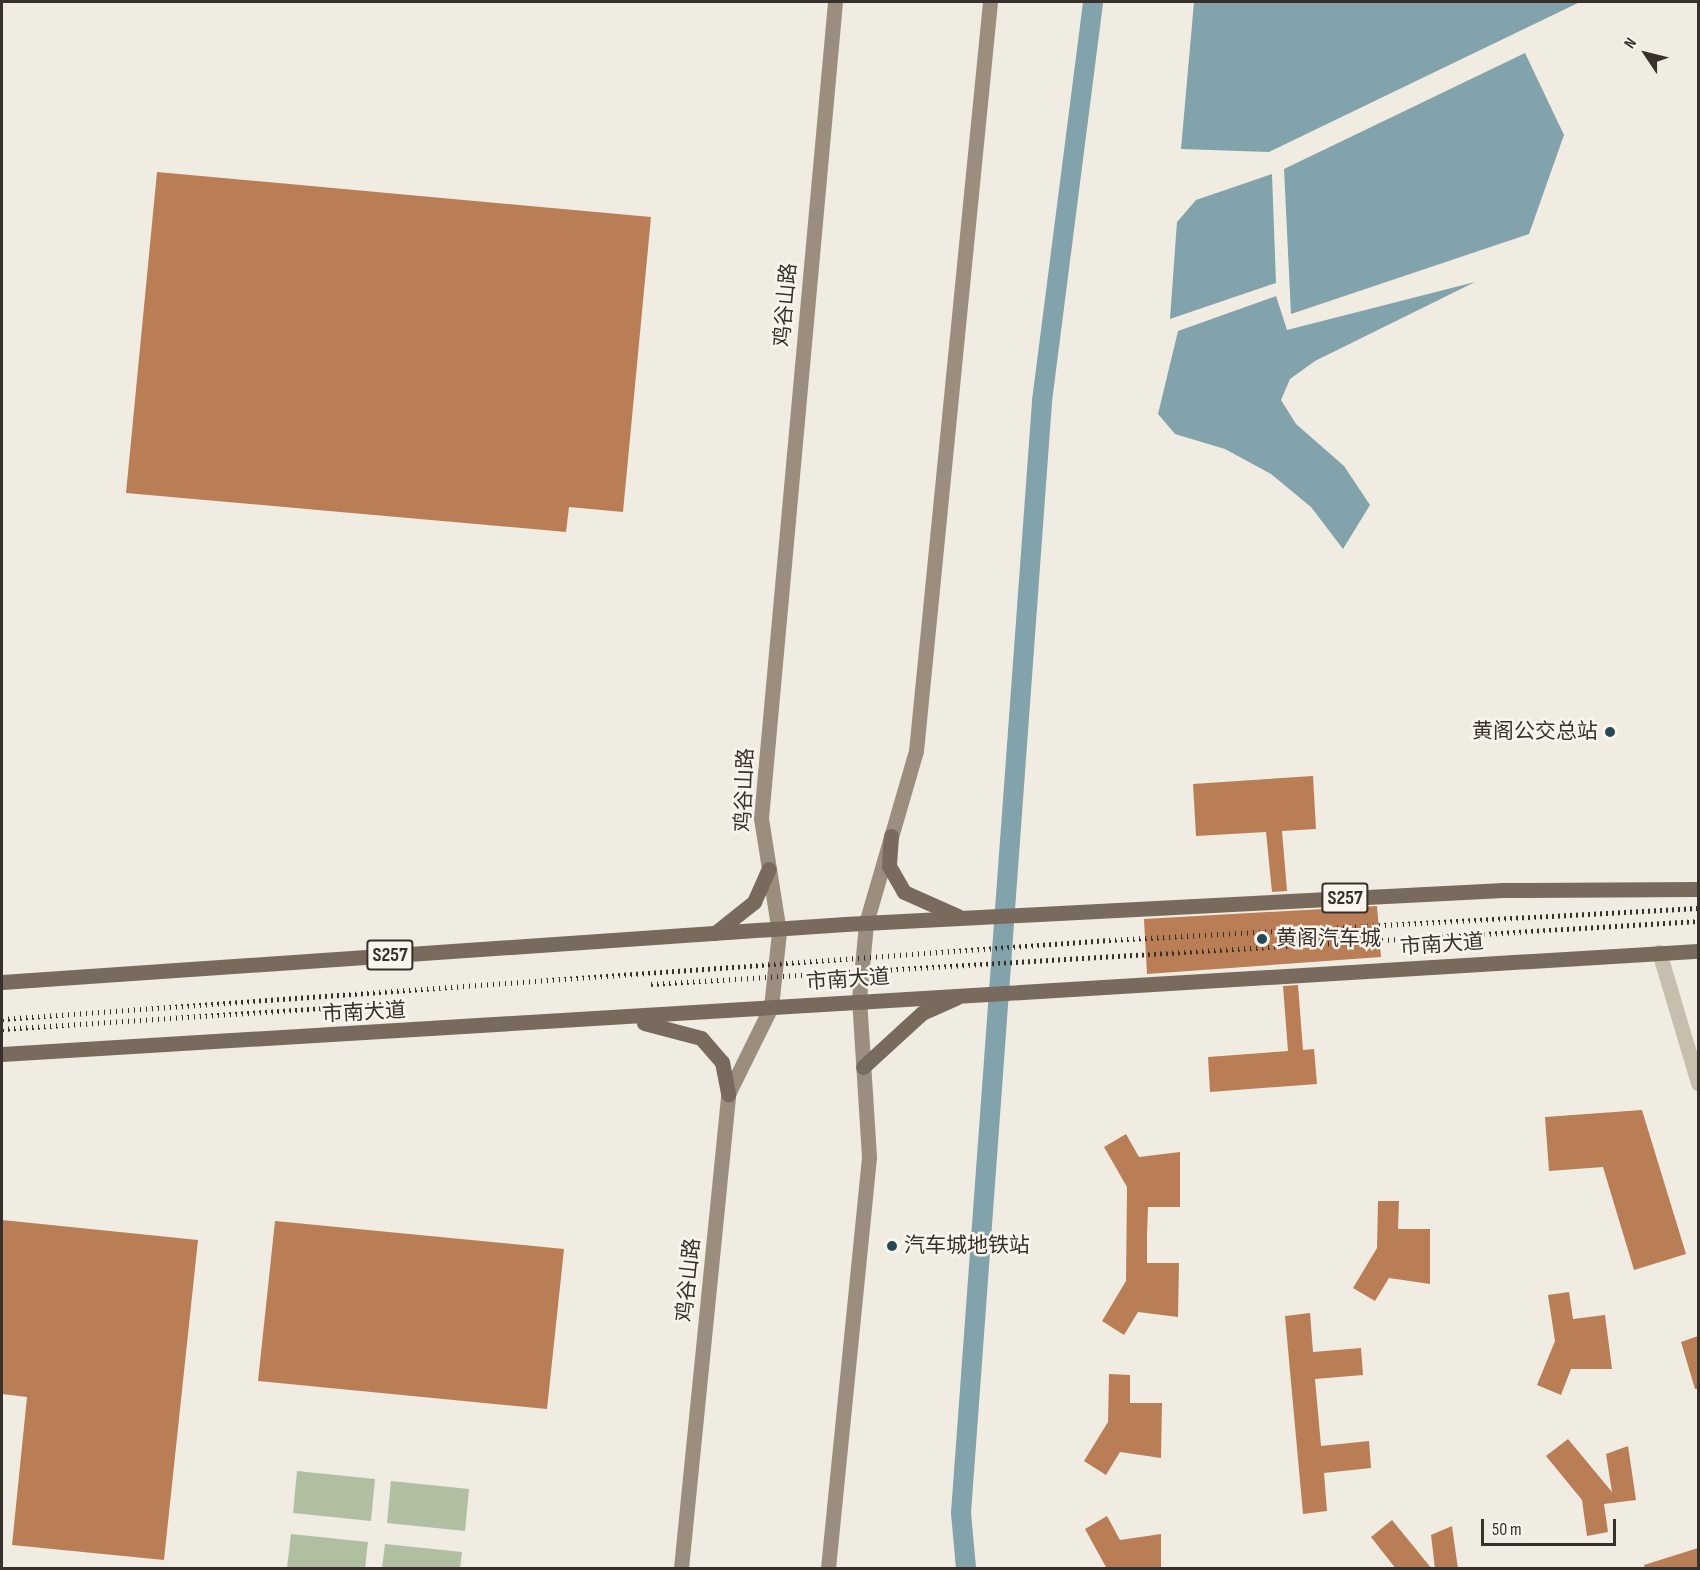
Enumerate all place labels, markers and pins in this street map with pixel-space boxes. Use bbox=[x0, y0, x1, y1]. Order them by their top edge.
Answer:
place label: 黄阁公交总站 bbox=[1472, 719, 1598, 745]
marker: 黄阁公交总站 bbox=[1603, 725, 1617, 739]
place label: 黄阁汽车城 bbox=[1276, 926, 1381, 952]
marker: 黄阁汽车城 bbox=[1253, 930, 1271, 948]
place label: 汽车城地铁站 bbox=[904, 1233, 1030, 1259]
marker: 汽车城地铁站 bbox=[885, 1239, 899, 1253]

